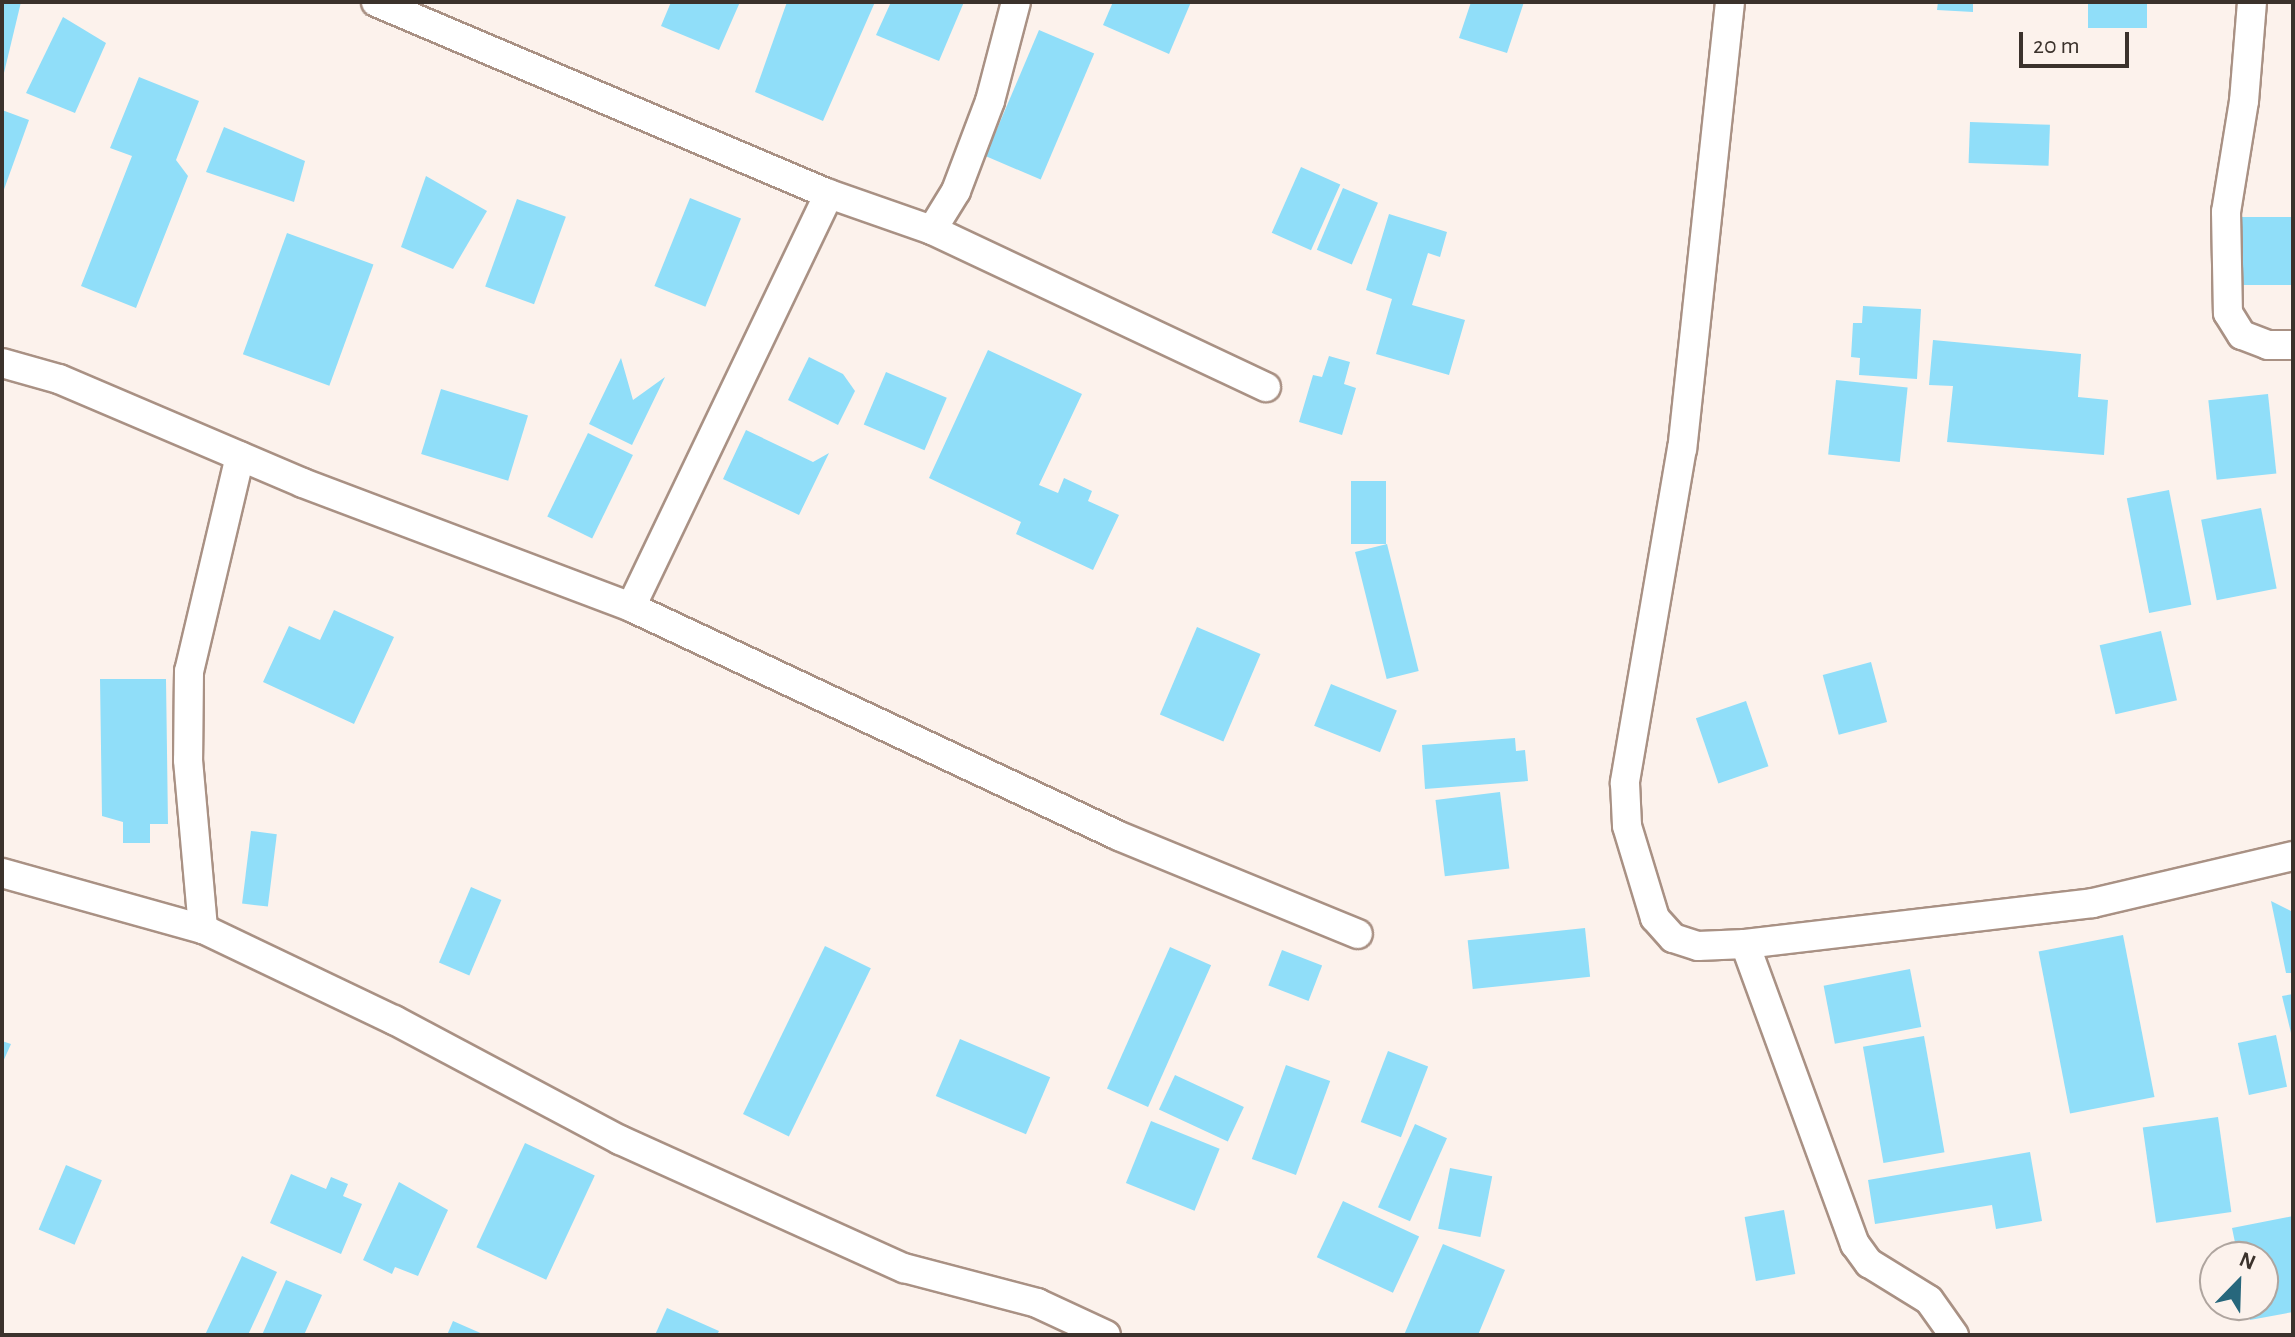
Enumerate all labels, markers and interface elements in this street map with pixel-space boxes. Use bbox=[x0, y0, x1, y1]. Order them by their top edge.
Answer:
scale bar bbox=[2023, 16, 2133, 66]
text: 20 m bbox=[2033, 34, 2080, 58]
north arrow bbox=[2199, 1241, 2279, 1321]
text: N bbox=[2236, 1248, 2259, 1274]

